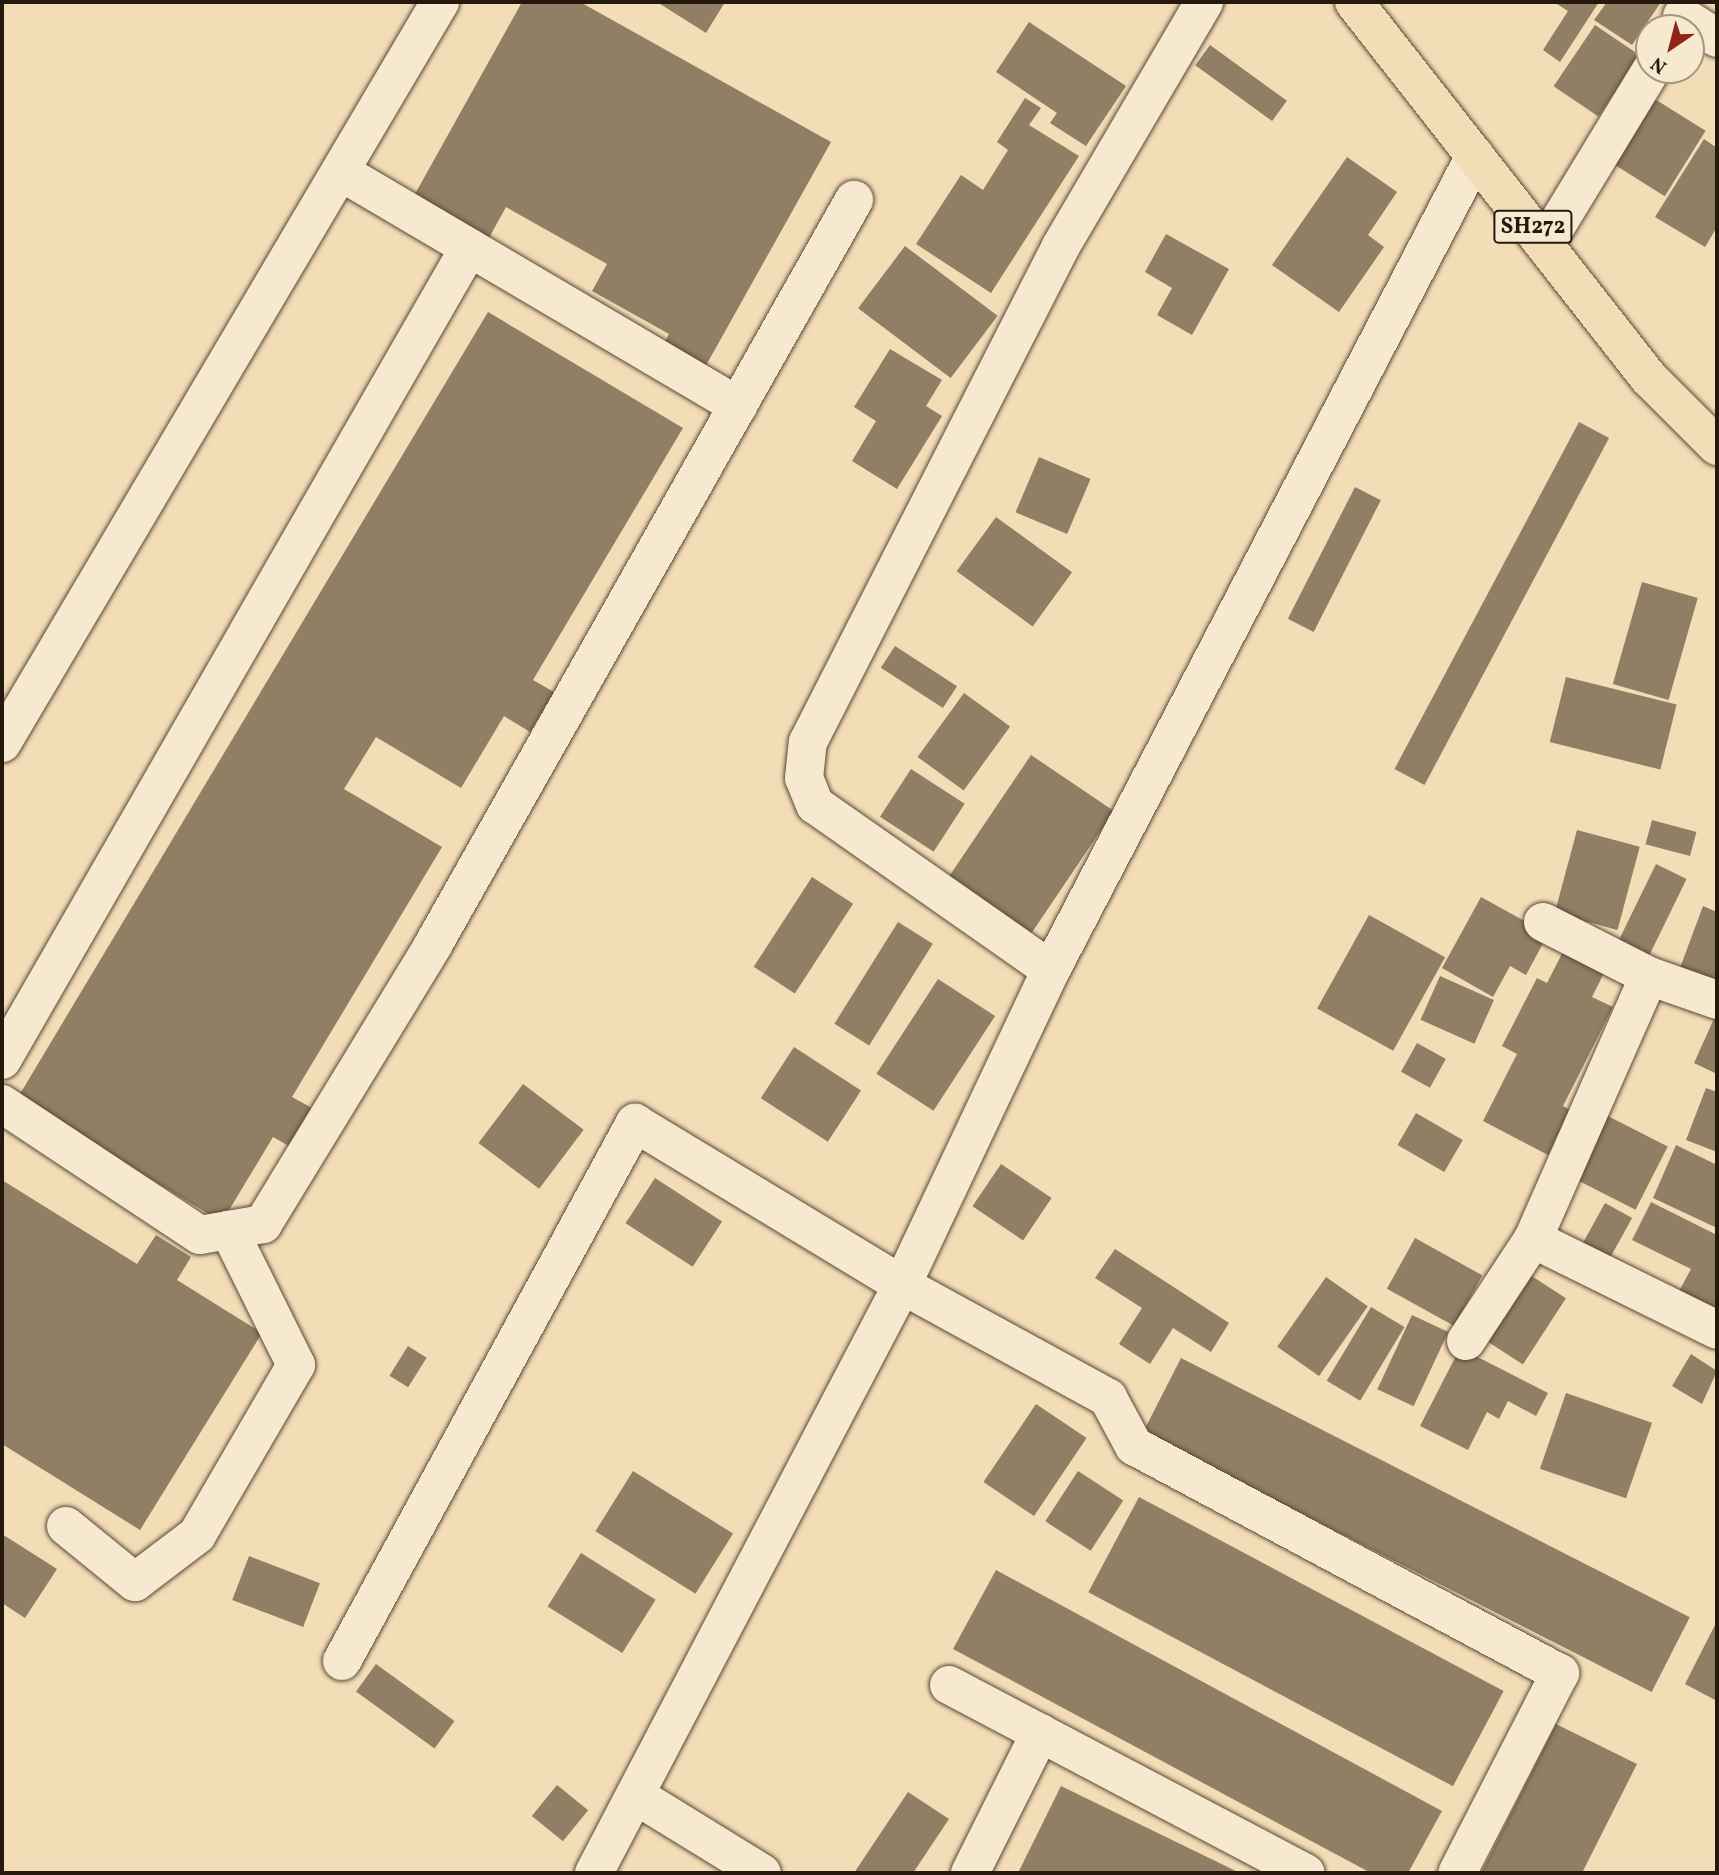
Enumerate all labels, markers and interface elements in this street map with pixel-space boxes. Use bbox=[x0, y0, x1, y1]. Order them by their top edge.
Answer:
north arrow bbox=[1635, 14, 1705, 84]
text: N bbox=[1646, 50, 1672, 79]
road number: SH272 bbox=[1493, 208, 1573, 246]

